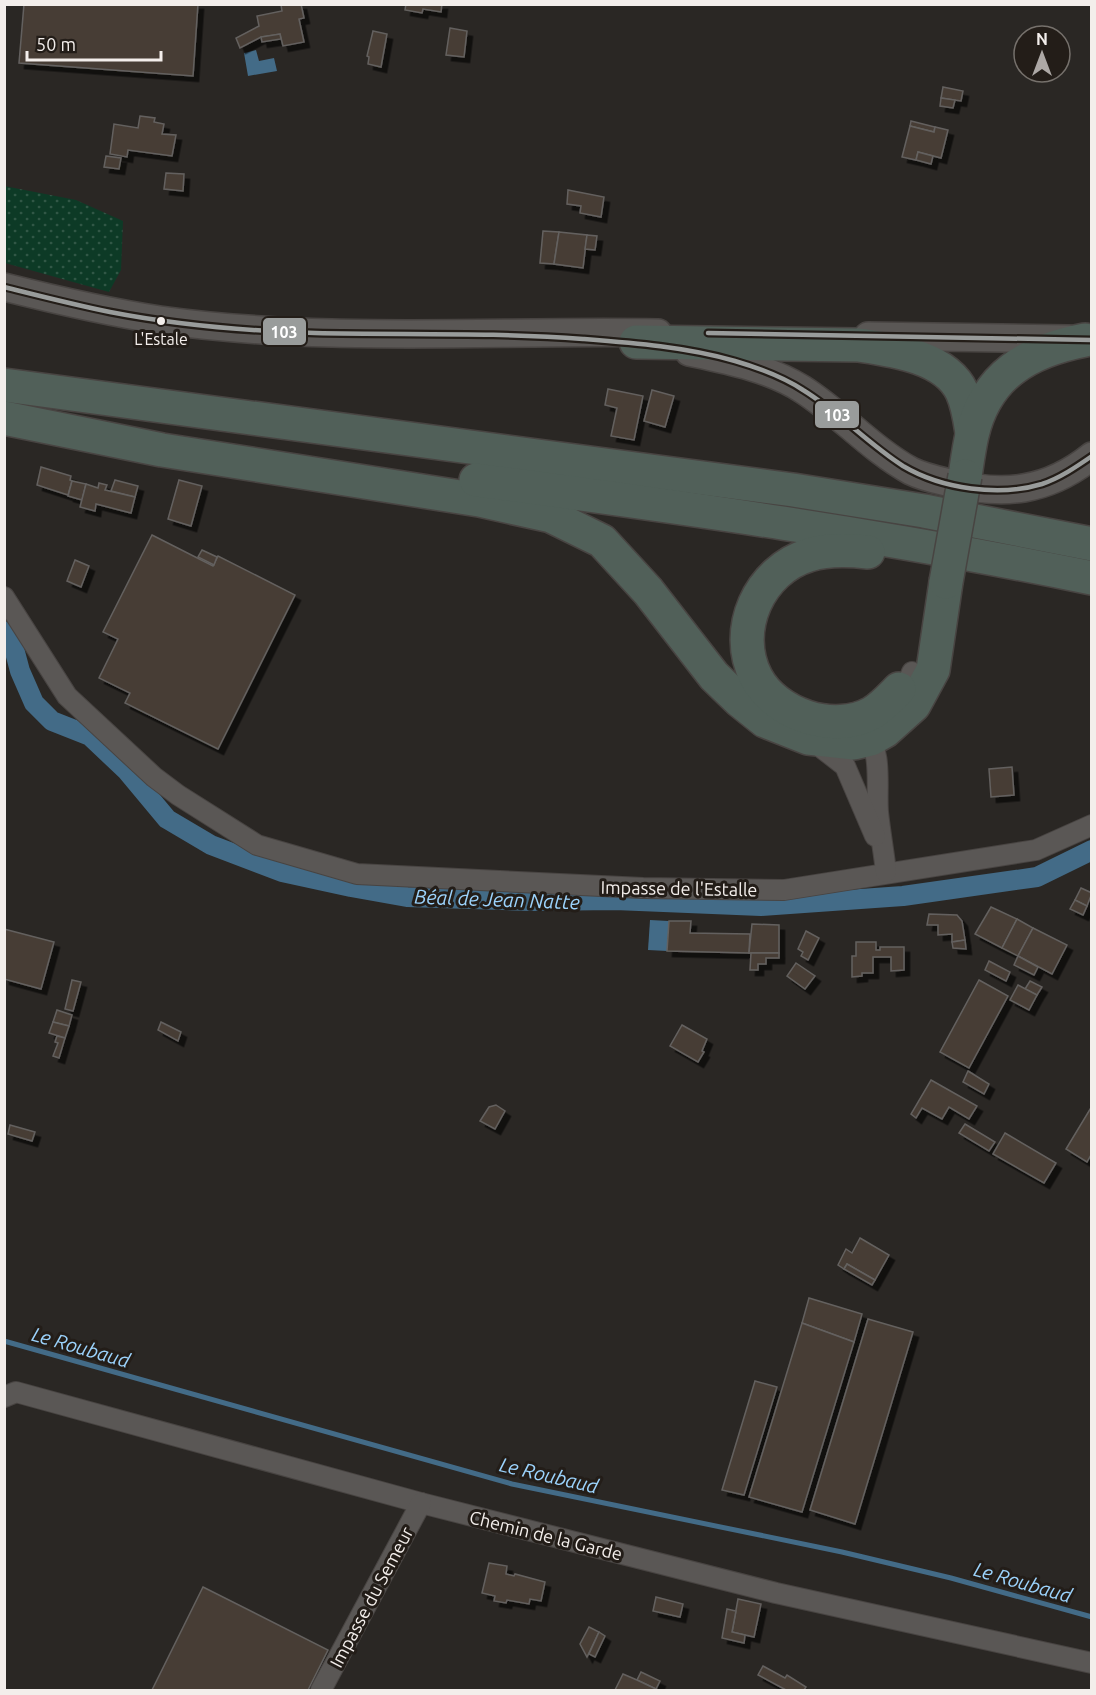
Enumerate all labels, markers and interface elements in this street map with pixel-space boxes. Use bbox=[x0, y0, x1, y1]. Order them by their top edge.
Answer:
scale bar bbox=[27, 24, 160, 62]
north arrow bbox=[1012, 24, 1072, 84]
text: N bbox=[1036, 30, 1048, 48]
text: 50 m bbox=[36, 34, 76, 54]
marker: L'Estale bbox=[155, 315, 167, 327]
line badge: 103 bbox=[262, 317, 307, 346]
text: 103 bbox=[270, 323, 298, 341]
place label: L'Estale bbox=[134, 330, 188, 348]
line badge: 103 bbox=[814, 400, 860, 429]
text: 103 bbox=[823, 406, 851, 424]
street label: Impasse de l'Estalle bbox=[600, 877, 758, 899]
water label: Béal de Jean Natte bbox=[414, 885, 580, 913]
water label: Le Roubaud bbox=[29, 1322, 133, 1372]
water label: Le Roubaud bbox=[497, 1452, 602, 1498]
street label: Chemin de la Garde bbox=[468, 1506, 624, 1564]
street label: Impasse du Semeur bbox=[325, 1523, 417, 1671]
water label: Le Roubaud bbox=[971, 1557, 1075, 1607]

